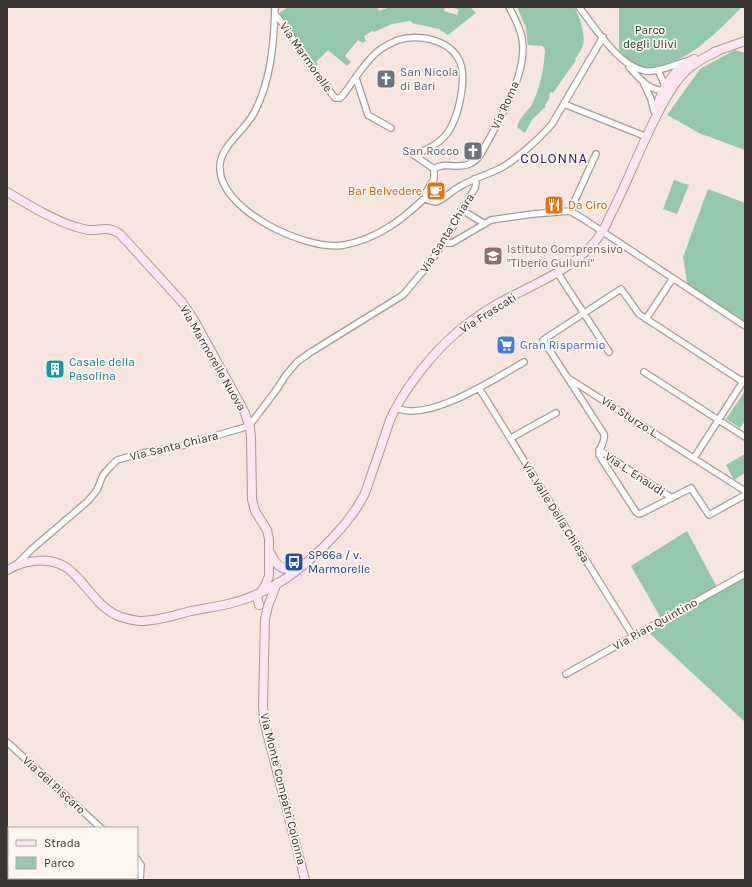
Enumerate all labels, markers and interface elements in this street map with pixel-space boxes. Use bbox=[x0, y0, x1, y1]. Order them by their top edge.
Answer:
street label: Via Marmorelle bbox=[277, 19, 335, 95]
park label: Parco degli Ulivi bbox=[623, 23, 677, 51]
place label: San Nicola di Bari bbox=[400, 65, 458, 93]
church icon: San Nicola di Bari bbox=[375, 68, 397, 90]
street label: Via Roma bbox=[488, 79, 522, 131]
church icon: San Rocco bbox=[462, 140, 484, 162]
place label: San Rocco bbox=[402, 144, 459, 158]
district label: COLONNA bbox=[520, 150, 588, 167]
cafe icon: Bar Belvedere bbox=[425, 180, 447, 202]
place label: Bar Belvedere bbox=[348, 184, 422, 198]
street label: Via Santa Chiara bbox=[417, 191, 477, 275]
restaurant icon: Da Ciro bbox=[543, 194, 565, 216]
place label: Da Ciro bbox=[568, 198, 607, 212]
place label: Istituto Comprensivo "Tiberio Gulluni" bbox=[507, 242, 623, 270]
school or university icon: Istituto Comprensivo "Tiberio Gulluni" bbox=[482, 245, 504, 267]
street label: Via Frascati bbox=[457, 290, 519, 336]
street label: Via Marmorelle Nuova bbox=[177, 303, 249, 413]
supermarket icon: Gran Risparmio bbox=[495, 334, 517, 356]
place label: Gran Risparmio bbox=[520, 338, 605, 352]
place label: Casale della Pasolina bbox=[69, 355, 135, 383]
building icon: Casale della Pasolina bbox=[44, 358, 66, 380]
street label: Via Sturzo L. bbox=[599, 393, 661, 441]
street label: Via Santa Chiara bbox=[128, 428, 220, 464]
street label: Via L. Enaudi bbox=[602, 449, 668, 499]
street label: Via Valle Della Chiesa bbox=[519, 459, 593, 565]
place label: SP66a / v. Marmorelle bbox=[308, 548, 370, 576]
bus stop icon: SP66a / v. Marmorelle bbox=[283, 551, 305, 573]
street label: Via Pian Quintino bbox=[610, 595, 700, 653]
street label: Via Monte Compatri Colonna bbox=[257, 712, 309, 866]
street label: Via del Piscaro bbox=[20, 753, 88, 817]
legend bbox=[8, 827, 138, 879]
text: Strada bbox=[44, 836, 80, 850]
text: Parco bbox=[44, 856, 74, 870]

